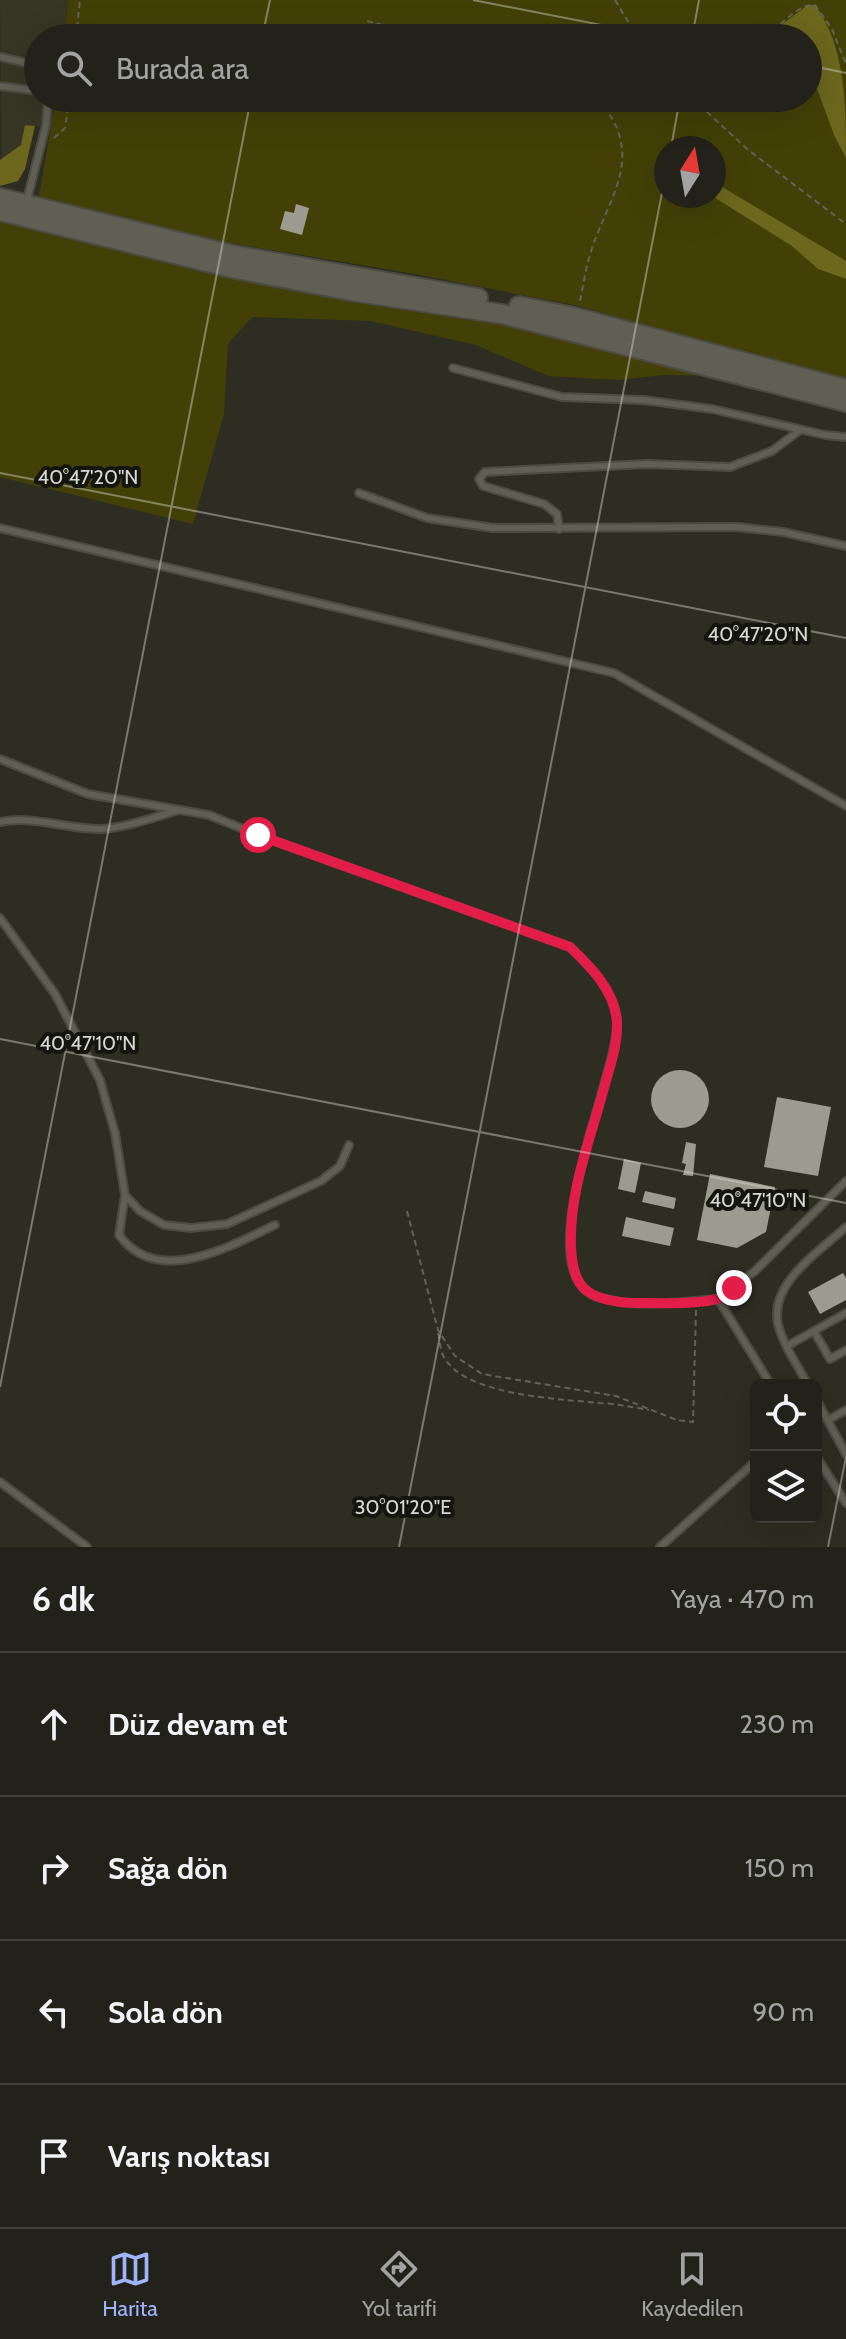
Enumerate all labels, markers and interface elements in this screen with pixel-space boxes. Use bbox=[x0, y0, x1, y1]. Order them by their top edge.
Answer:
search box bbox=[24, 24, 822, 112]
icon: search bbox=[52, 46, 96, 90]
text: Burada ara bbox=[116, 50, 249, 87]
north arrow bbox=[654, 136, 726, 208]
text: 40°47'20"N bbox=[38, 465, 138, 489]
text: 40°47'20"N bbox=[708, 622, 808, 646]
route start bbox=[240, 817, 276, 853]
text: 40°47'10"N bbox=[40, 1031, 136, 1055]
text: 40°47'10"N bbox=[710, 1188, 806, 1212]
route end bbox=[716, 1270, 752, 1306]
map controls bbox=[750, 1379, 822, 1523]
button: locate bbox=[750, 1379, 822, 1451]
button: layers bbox=[750, 1451, 822, 1523]
text: 30°01'20"E bbox=[355, 1495, 451, 1519]
text: 6 dk bbox=[32, 1578, 95, 1620]
text: Yaya · 470 m bbox=[671, 1583, 814, 1615]
icon: ahead bbox=[32, 1702, 76, 1746]
text: Düz devam et bbox=[108, 1706, 288, 1743]
text: 230 m bbox=[740, 1708, 814, 1740]
icon: right bbox=[32, 1846, 76, 1890]
text: Sağa dön bbox=[108, 1850, 228, 1887]
text: 150 m bbox=[745, 1852, 814, 1884]
icon: left bbox=[32, 1990, 76, 2034]
text: Sola dön bbox=[108, 1994, 223, 2031]
text: 90 m bbox=[752, 1996, 814, 2028]
icon: arrive bbox=[32, 2134, 76, 2178]
text: Varış noktası bbox=[108, 2138, 270, 2175]
tab: Harita bbox=[102, 2247, 158, 2322]
tab: Yol tarifi bbox=[362, 2247, 437, 2322]
tab: Kaydedilen bbox=[641, 2247, 744, 2322]

